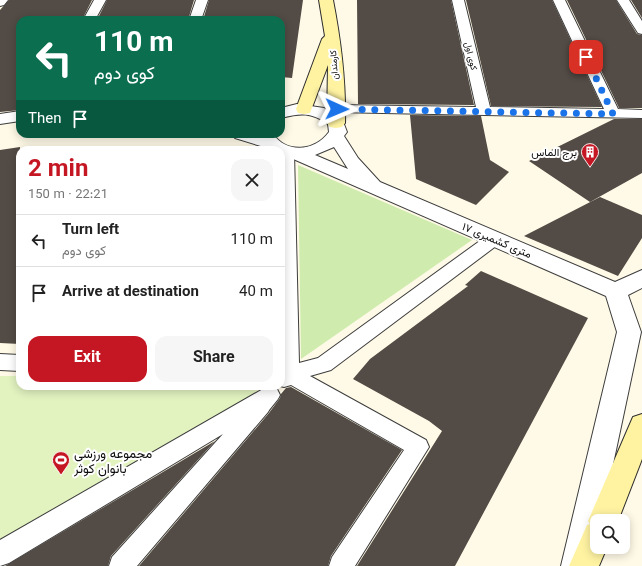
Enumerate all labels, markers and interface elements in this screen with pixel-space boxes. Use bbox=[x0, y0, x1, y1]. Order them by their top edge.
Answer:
text: 110 m bbox=[94, 22, 174, 66]
icon: left bbox=[28, 32, 80, 84]
pin bbox=[569, 40, 603, 74]
street label: کوی اول bbox=[460, 41, 480, 72]
icon: arrive bbox=[575, 46, 597, 68]
street label: کارمندان bbox=[327, 50, 343, 80]
text: کوی دوم bbox=[94, 61, 155, 89]
position arrow bbox=[316, 88, 358, 130]
text: Then bbox=[28, 108, 61, 131]
icon: arrive bbox=[69, 108, 91, 130]
building icon: برج الماس bbox=[580, 142, 600, 167]
place label: برج الماس bbox=[531, 145, 577, 162]
text: 2 min bbox=[28, 151, 88, 189]
button: close bbox=[231, 159, 273, 201]
text: 150 m · 22:21 bbox=[28, 185, 108, 205]
text: Turn left bbox=[62, 219, 119, 242]
street label: ۱۷ متری کشمیری bbox=[459, 219, 534, 264]
text: 110 m bbox=[231, 229, 273, 252]
icon: left bbox=[28, 230, 50, 252]
text: کوی دوم bbox=[62, 242, 106, 262]
text: Arrive at destination bbox=[62, 281, 199, 304]
text: 40 m bbox=[239, 281, 273, 304]
icon: arrive bbox=[28, 282, 50, 304]
button: Exit bbox=[28, 336, 147, 382]
button: Share bbox=[155, 336, 273, 382]
place label: مجموعه ورزشی بانوان کوثر bbox=[73, 445, 152, 480]
sports icon: مجموعه ورزشی بانوان کوثر bbox=[51, 450, 71, 475]
map controls bbox=[590, 514, 630, 554]
button: search bbox=[590, 514, 630, 554]

